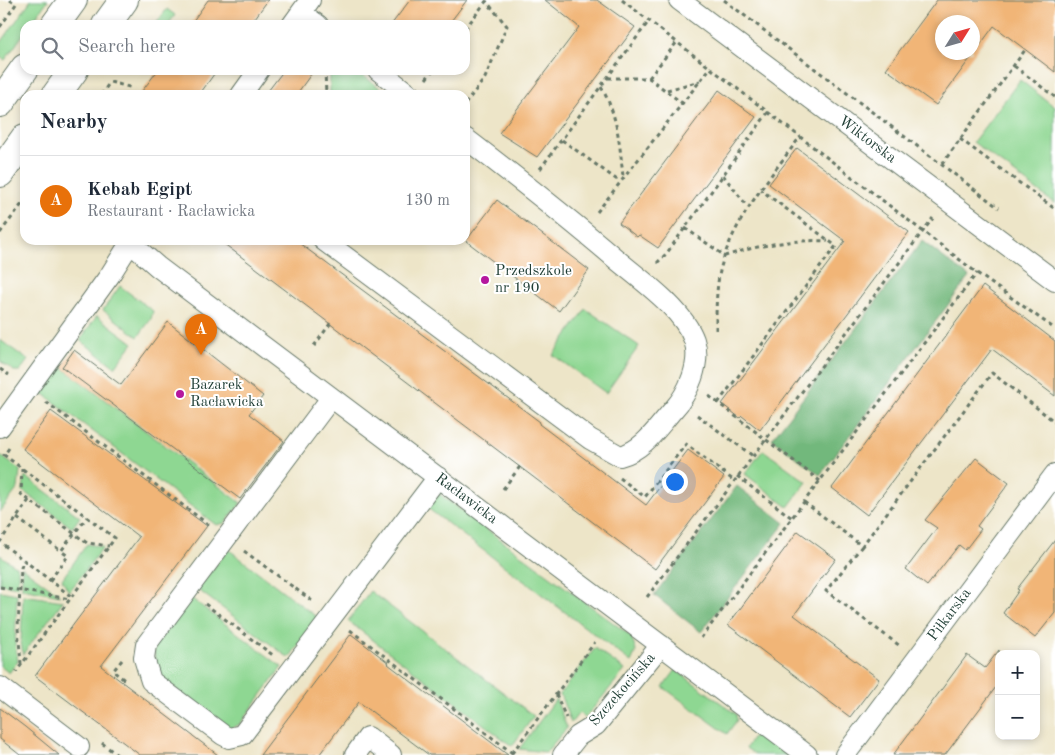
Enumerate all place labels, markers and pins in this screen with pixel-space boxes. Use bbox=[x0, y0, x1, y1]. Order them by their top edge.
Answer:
place label: Przedszkole nr 190 bbox=[495, 264, 572, 296]
marker: Przedszkole nr 190 bbox=[479, 274, 491, 286]
pin: A bbox=[185, 314, 217, 355]
place label: Bazarek Racławicka bbox=[190, 378, 264, 410]
marker: Bazarek Racławicka bbox=[174, 388, 186, 400]

